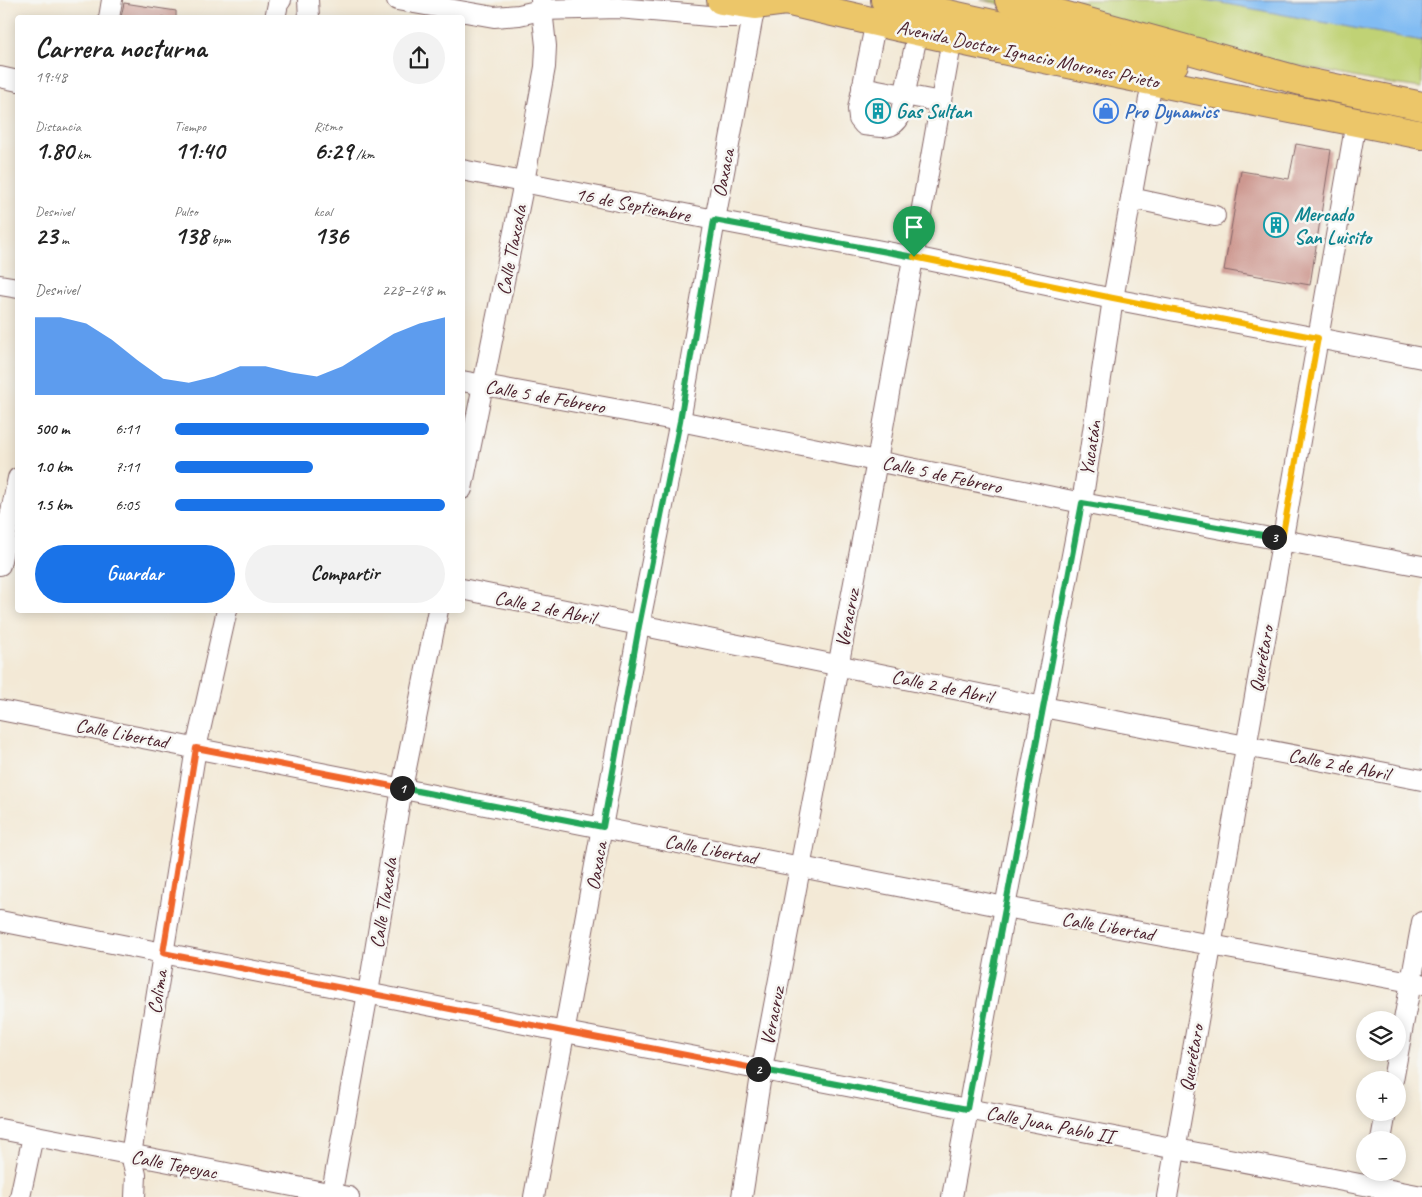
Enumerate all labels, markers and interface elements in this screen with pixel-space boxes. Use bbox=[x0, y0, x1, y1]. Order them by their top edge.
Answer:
street label: Avenida Doctor Ignacio Morones Prieto bbox=[895, 15, 1163, 95]
text: Carrera nocturna bbox=[35, 30, 206, 65]
button: share bbox=[393, 32, 445, 84]
text: 19:48 bbox=[35, 67, 67, 87]
building icon: Gas Sultan bbox=[865, 98, 891, 124]
shop icon: Pro Dynamics bbox=[1093, 98, 1119, 124]
place label: Gas Sultan bbox=[896, 99, 972, 124]
place label: Pro Dynamics bbox=[1124, 99, 1220, 125]
text: Distancia bbox=[35, 118, 81, 135]
text: Tiempo bbox=[174, 118, 206, 135]
text: Ritmo bbox=[314, 118, 342, 135]
text: 1.80 bbox=[35, 135, 74, 167]
text: 11:40 bbox=[174, 135, 224, 167]
text: 6:29 bbox=[314, 135, 353, 167]
street label: Oaxaca bbox=[707, 145, 741, 199]
text: km bbox=[74, 146, 91, 163]
text: /km bbox=[353, 146, 374, 163]
street label: 16 de Septiembre bbox=[573, 181, 694, 228]
street label: Calle Tlaxcala bbox=[491, 201, 533, 297]
place label: Mercado San Luisito bbox=[1294, 202, 1373, 250]
text: Desnivel bbox=[35, 203, 73, 220]
text: Pulso bbox=[174, 203, 198, 220]
text: kcal bbox=[314, 203, 332, 220]
pin bbox=[893, 206, 935, 257]
building icon: Mercado San Luisito bbox=[1263, 212, 1289, 238]
icon: arrive bbox=[900, 213, 928, 241]
text: 23 bbox=[35, 220, 58, 252]
text: 138 bbox=[174, 220, 208, 252]
text: 136 bbox=[314, 220, 348, 252]
text: m bbox=[58, 231, 69, 248]
text: bpm bbox=[208, 231, 231, 248]
text: Desnivel bbox=[35, 280, 78, 300]
text: 228–248 m bbox=[382, 280, 445, 300]
street label: Calle 5 de Febrero bbox=[483, 374, 608, 419]
street label: Yucatán bbox=[1074, 418, 1107, 478]
text: 500 m bbox=[35, 419, 69, 439]
text: 6:11 bbox=[115, 419, 140, 439]
street label: Calle 5 de Febrero bbox=[880, 450, 1005, 500]
text: 1.0 km bbox=[35, 457, 72, 477]
text: 7:11 bbox=[115, 457, 140, 477]
text: 1.5 km bbox=[35, 495, 72, 515]
text: 6:05 bbox=[115, 495, 140, 515]
pin: 3 bbox=[1262, 524, 1286, 550]
text: 3 bbox=[1271, 529, 1278, 546]
button: Guardar bbox=[35, 545, 235, 603]
button: Compartir bbox=[245, 545, 445, 603]
street label: Veracruz bbox=[830, 584, 866, 649]
street label: Calle 2 de Abril bbox=[492, 585, 601, 631]
street label: Querétaro bbox=[1243, 622, 1280, 694]
street label: Calle 2 de Abril bbox=[889, 664, 998, 710]
street label: Calle Libertad bbox=[74, 712, 173, 755]
street label: Calle 2 de Abril bbox=[1286, 742, 1395, 787]
pin: 1 bbox=[390, 776, 414, 800]
text: 1 bbox=[399, 780, 406, 797]
street label: Calle Libertad bbox=[663, 828, 762, 871]
street label: Oaxaca bbox=[580, 838, 613, 892]
street label: Calle Tlaxcala bbox=[364, 854, 403, 950]
street label: Calle Libertad bbox=[1060, 906, 1159, 947]
street label: Colima bbox=[142, 967, 174, 1016]
street label: Veracruz bbox=[755, 982, 791, 1047]
map controls bbox=[1356, 1011, 1406, 1181]
button: layers bbox=[1356, 1011, 1406, 1061]
street label: Querétaro bbox=[1173, 1021, 1210, 1093]
pin: 2 bbox=[746, 1056, 770, 1082]
text: 2 bbox=[755, 1061, 762, 1078]
button: + bbox=[1356, 1071, 1406, 1121]
street label: Calle Juan Pablo II bbox=[984, 1100, 1120, 1150]
button: − bbox=[1356, 1131, 1406, 1181]
street label: Calle Tepeyac bbox=[129, 1144, 220, 1185]

